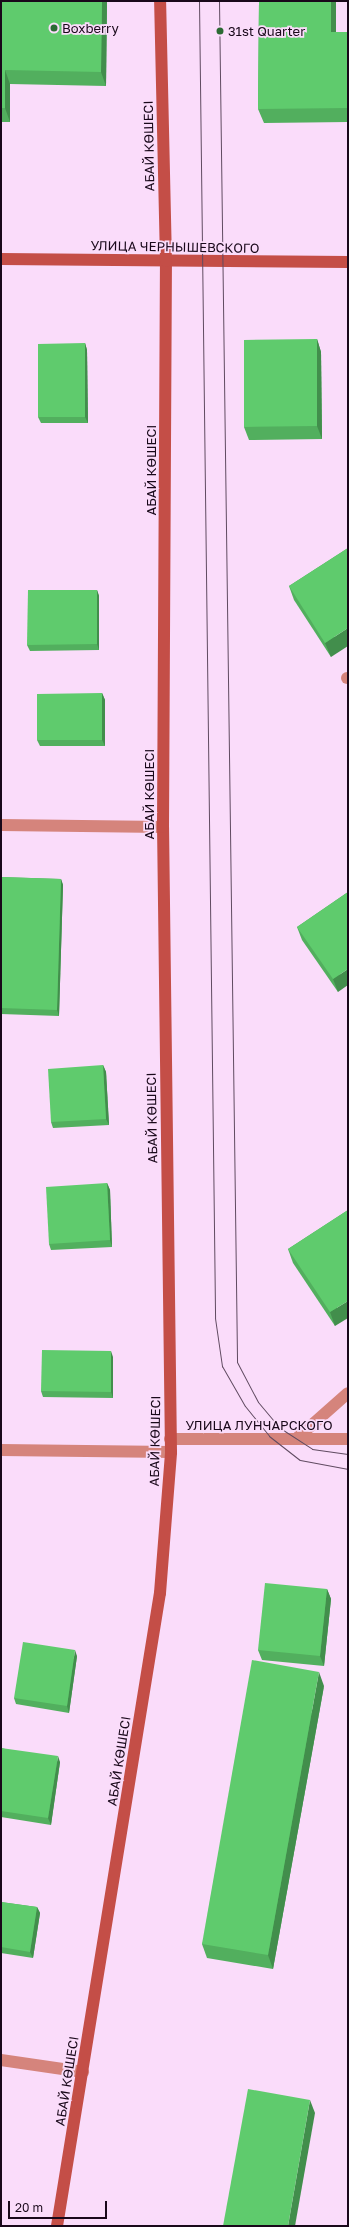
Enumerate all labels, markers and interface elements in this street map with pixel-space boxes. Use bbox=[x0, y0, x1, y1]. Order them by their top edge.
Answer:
place label: Boxberry bbox=[62, 20, 119, 36]
marker: Boxberry bbox=[49, 23, 59, 33]
place label: 31st Quarter bbox=[228, 23, 305, 39]
marker: 31st Quarter bbox=[215, 26, 225, 36]
street label: АБАЙ КӨШЕСІ bbox=[140, 100, 158, 192]
street label: УЛИЦА ЧЕРНЫШЕВСКОГО bbox=[90, 238, 260, 256]
street label: АБАЙ КӨШЕСІ bbox=[143, 425, 159, 515]
street label: АБАЙ КӨШЕСІ bbox=[141, 749, 157, 839]
street label: АБАЙ КӨШЕСІ bbox=[143, 1072, 161, 1164]
street label: АБАЙ КӨШЕСІ bbox=[146, 1395, 164, 1487]
street label: УЛИЦА ЛУНЧАРСКОГО bbox=[185, 1417, 333, 1433]
street label: АБАЙ КӨШЕСІ bbox=[104, 1715, 134, 1807]
street label: АБАЙ КӨШЕСІ bbox=[52, 2035, 82, 2127]
scale bar bbox=[10, 2193, 109, 2219]
text: 20 m bbox=[15, 2200, 43, 2215]

